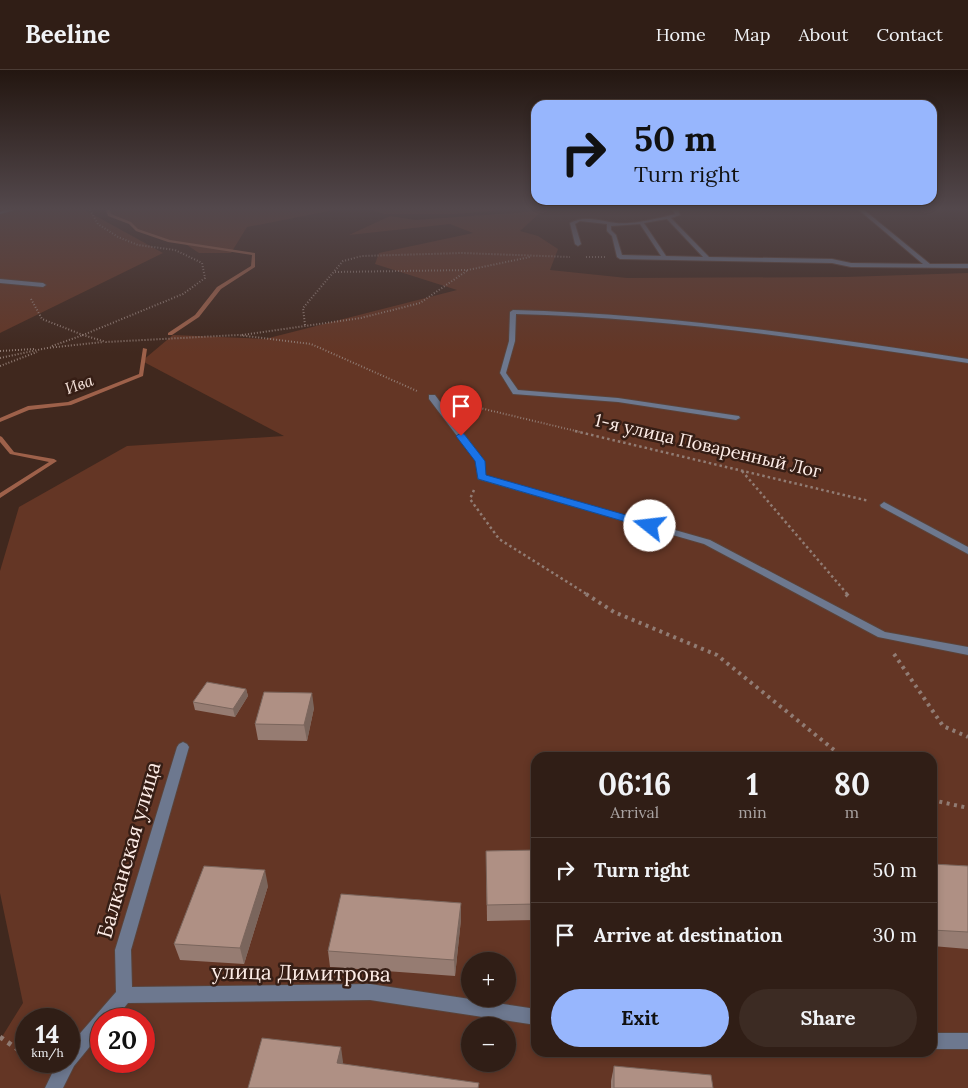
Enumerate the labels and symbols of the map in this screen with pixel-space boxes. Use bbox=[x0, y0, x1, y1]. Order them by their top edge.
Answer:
water label: Ива bbox=[62, 370, 96, 398]
pin bbox=[440, 385, 482, 436]
street label: 1-я улица Поваренный Лог bbox=[593, 408, 824, 483]
position arrow bbox=[623, 499, 675, 551]
street label: Балканская улица bbox=[90, 758, 167, 941]
street label: улица Димитрова bbox=[211, 957, 391, 988]
speed limit sign: 20 bbox=[90, 1008, 155, 1073]

